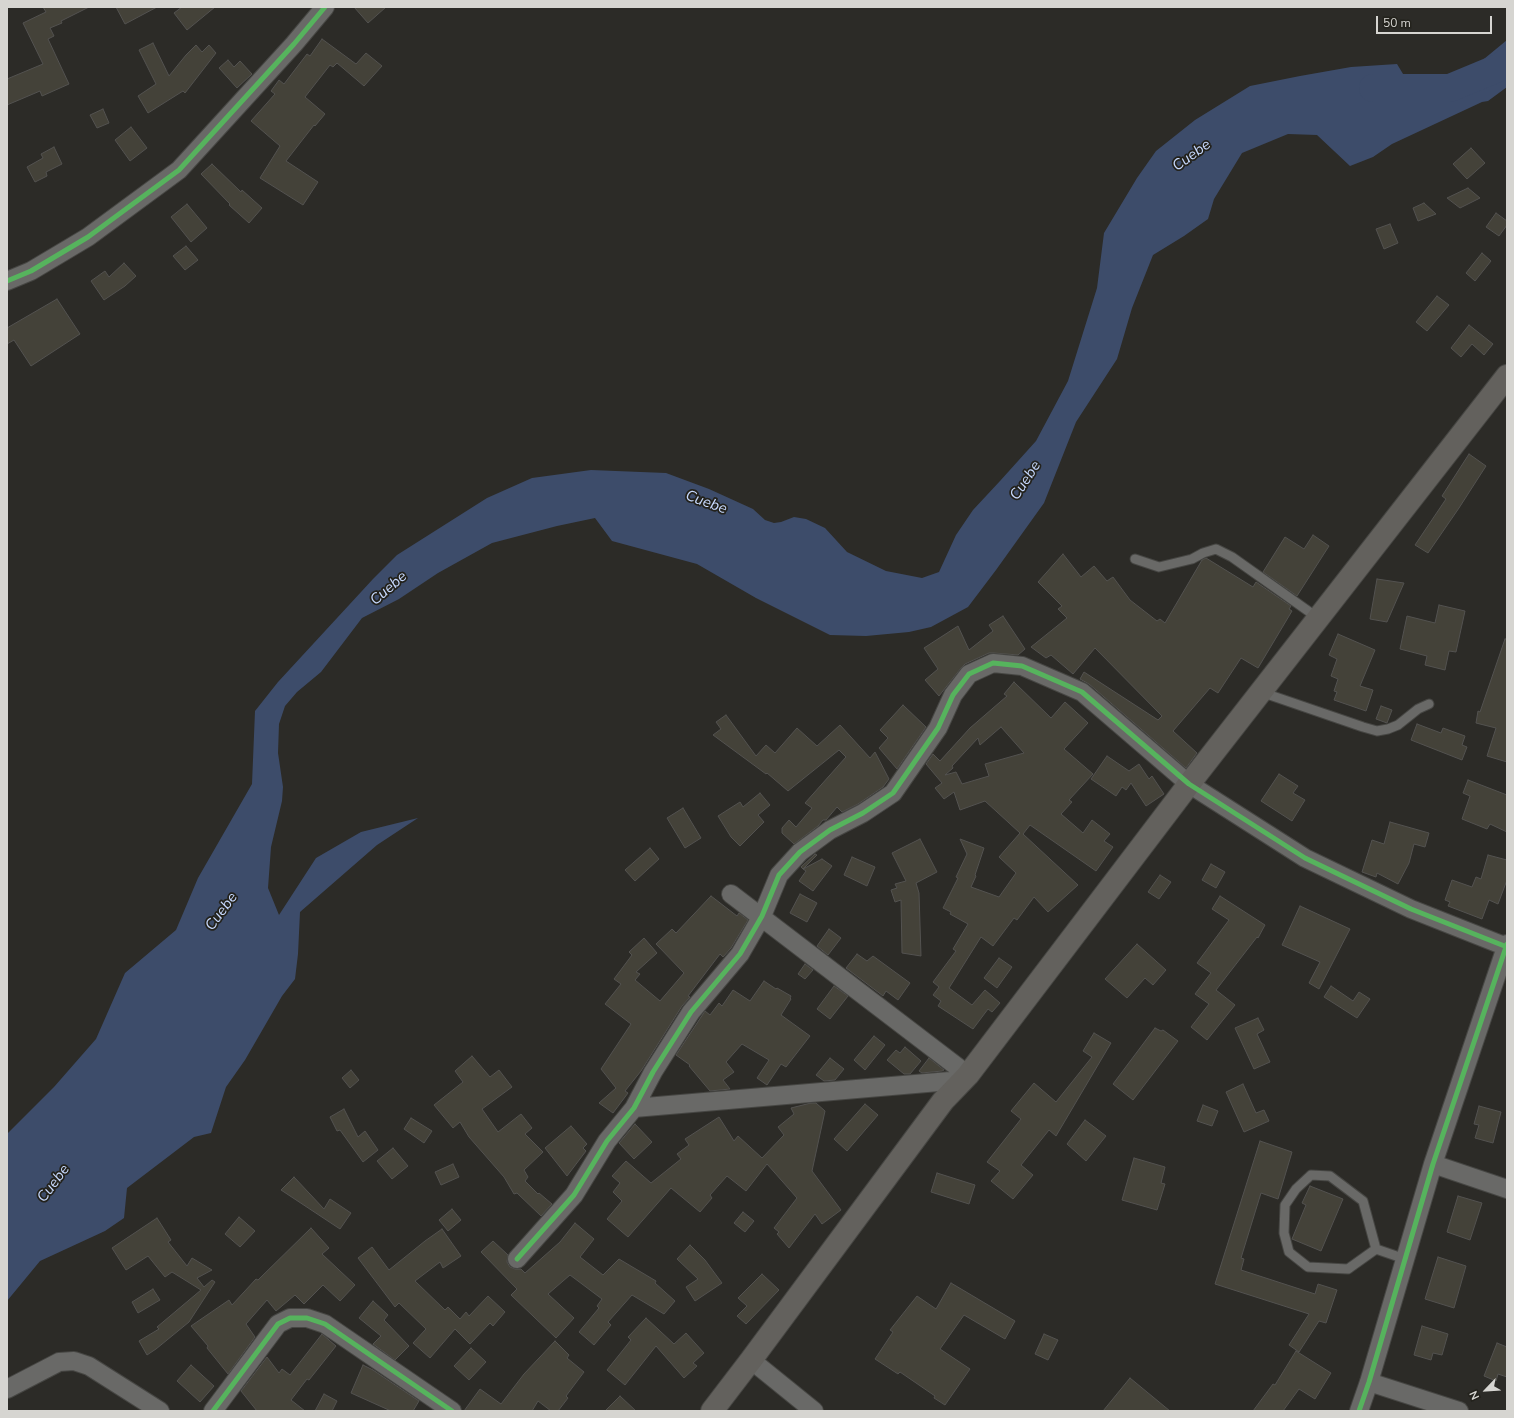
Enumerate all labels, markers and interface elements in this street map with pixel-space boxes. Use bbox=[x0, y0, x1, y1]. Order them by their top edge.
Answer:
scale bar bbox=[1378, 8, 1494, 34]
text: 50 m bbox=[1383, 15, 1411, 31]
water label: Cuebe bbox=[1169, 136, 1215, 176]
water label: Cuebe bbox=[1007, 458, 1045, 504]
water label: Cuebe bbox=[683, 487, 729, 519]
water label: Cuebe bbox=[367, 568, 411, 610]
water label: Cuebe bbox=[202, 889, 242, 935]
water label: Cuebe bbox=[34, 1161, 74, 1207]
north arrow bbox=[1466, 1370, 1506, 1410]
text: N bbox=[1466, 1388, 1483, 1402]

